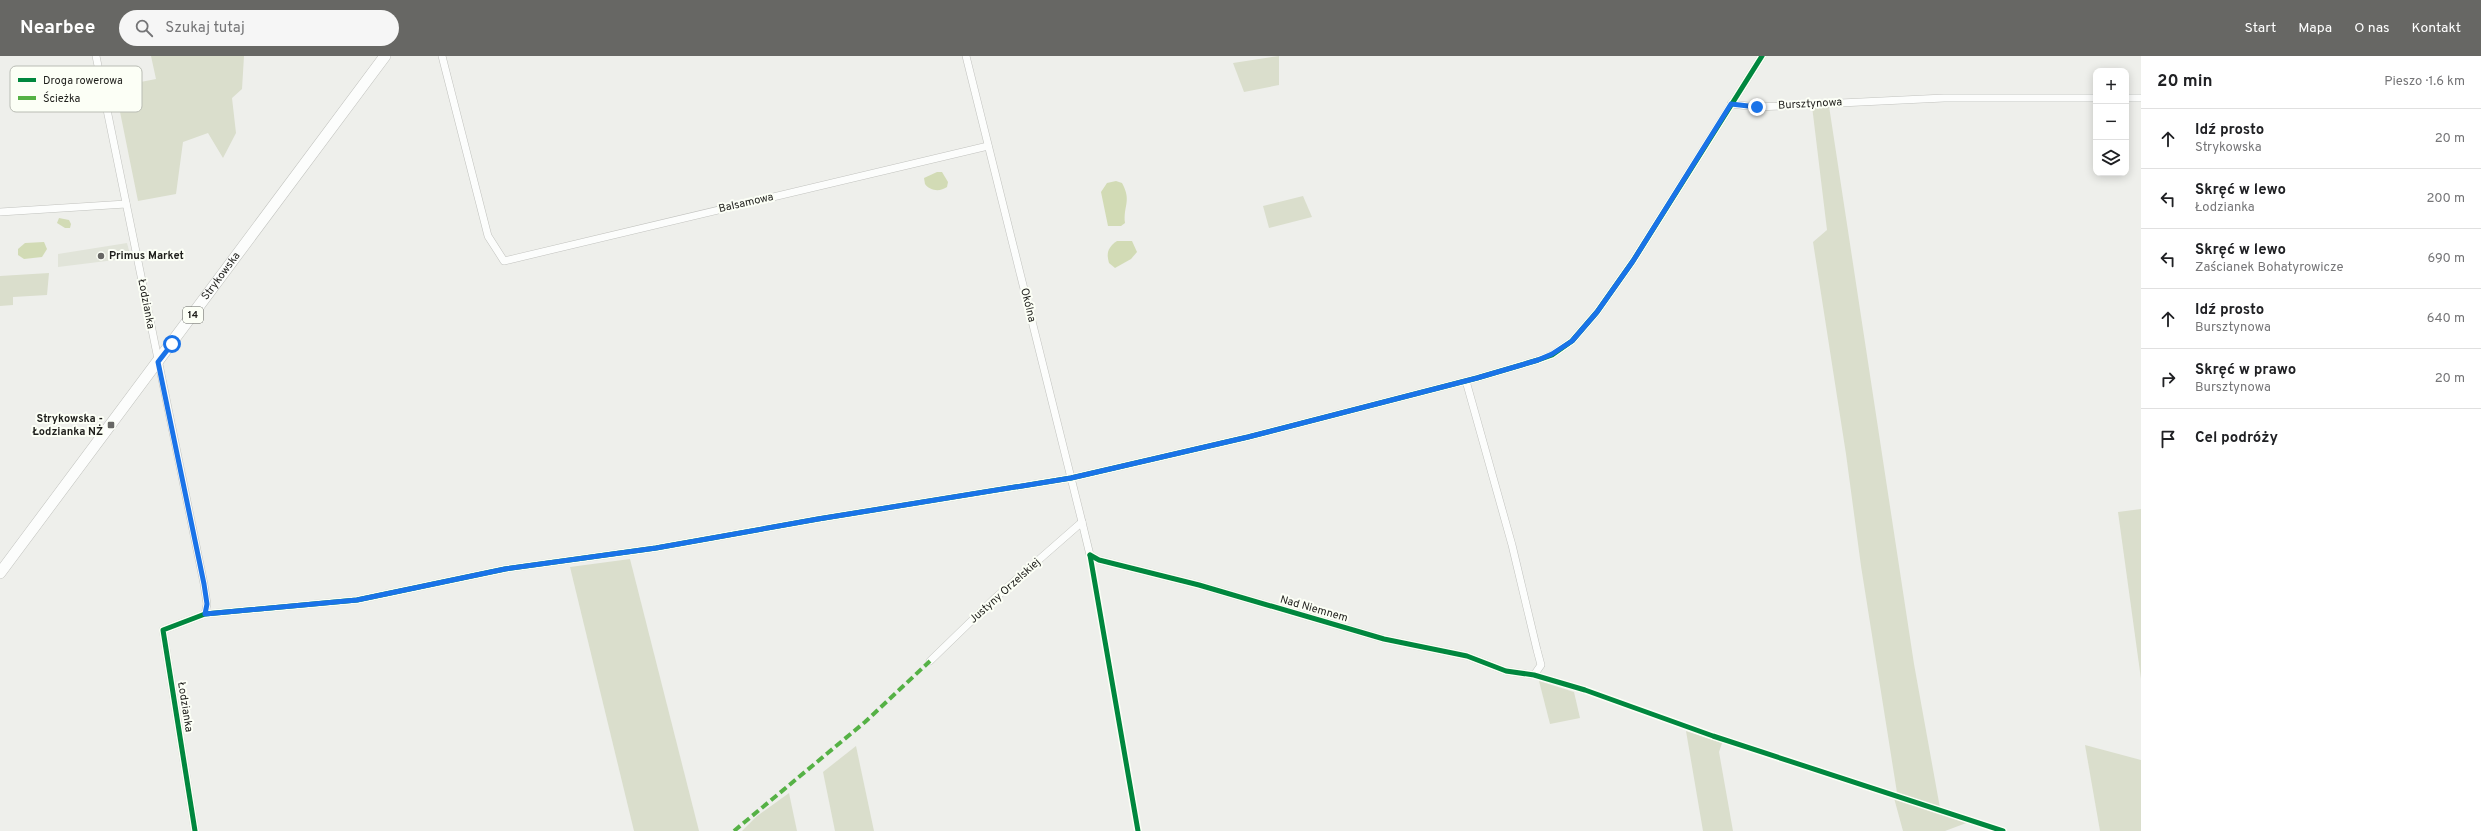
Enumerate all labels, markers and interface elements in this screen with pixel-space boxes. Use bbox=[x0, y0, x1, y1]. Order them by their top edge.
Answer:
search box bbox=[119, 10, 399, 46]
text: Nearbee bbox=[20, 16, 95, 40]
icon: search bbox=[133, 17, 155, 39]
text: Szukaj tutaj bbox=[165, 19, 245, 38]
text: Start bbox=[2244, 20, 2276, 37]
text: Mapa bbox=[2298, 20, 2332, 37]
text: O nas bbox=[2354, 20, 2390, 37]
text: Kontakt bbox=[2412, 20, 2461, 37]
legend bbox=[10, 66, 142, 112]
map controls bbox=[2093, 68, 2129, 176]
button: + bbox=[2093, 68, 2129, 104]
text: 20 min bbox=[2157, 71, 2213, 93]
text: Droga rowerowa bbox=[43, 74, 123, 88]
text: Pieszo · 1.6 km bbox=[2384, 74, 2465, 90]
text: Ścieżka bbox=[43, 91, 81, 106]
street label: Bursztynowa bbox=[1778, 95, 1843, 113]
route end bbox=[1748, 98, 1766, 116]
button: − bbox=[2093, 104, 2129, 140]
text: Idź prosto bbox=[2195, 121, 2264, 140]
icon: ahead bbox=[2157, 128, 2179, 150]
text: 20 m bbox=[2435, 131, 2465, 147]
button: layers bbox=[2093, 140, 2129, 176]
text: Strykowska bbox=[2195, 140, 2261, 156]
text: Skręć w lewo bbox=[2195, 181, 2286, 200]
icon: left bbox=[2157, 188, 2179, 210]
street label: Balsamowa bbox=[717, 190, 775, 216]
text: 200 m bbox=[2426, 191, 2465, 207]
text: Łodzianka bbox=[2195, 200, 2255, 216]
text: Skręć w lewo bbox=[2195, 241, 2286, 260]
icon: left bbox=[2157, 248, 2179, 270]
place label: Primus Market bbox=[109, 249, 184, 263]
street label: Strykowska bbox=[199, 249, 244, 303]
marker: Primus Market bbox=[96, 251, 106, 261]
text: 690 m bbox=[2428, 251, 2465, 267]
text: Zaścianek Bohatyrowicze bbox=[2195, 260, 2343, 276]
street label: Łodzianka bbox=[134, 278, 158, 330]
street label: Okólna bbox=[1017, 287, 1039, 324]
text: Idź prosto bbox=[2195, 301, 2264, 320]
road number: 14 bbox=[183, 307, 203, 323]
icon: ahead bbox=[2157, 308, 2179, 330]
text: 640 m bbox=[2427, 311, 2465, 327]
text: Bursztynowa bbox=[2195, 320, 2271, 336]
route start bbox=[163, 335, 181, 353]
text: Skręć w prawo bbox=[2195, 361, 2296, 380]
icon: right bbox=[2157, 368, 2179, 390]
text: 20 m bbox=[2435, 371, 2465, 387]
text: Bursztynowa bbox=[2195, 380, 2271, 396]
place label: Strykowska - Łodzianka NŻ bbox=[33, 412, 103, 439]
marker: Strykowska - Łodzianka NŻ bbox=[106, 420, 116, 430]
icon: arrive bbox=[2157, 428, 2179, 450]
text: Cel podróży bbox=[2195, 429, 2278, 448]
street label: Justyny Orzelskiej bbox=[967, 555, 1043, 627]
street label: Nad Niemnem bbox=[1278, 593, 1350, 625]
street label: Łodzianka bbox=[174, 681, 196, 733]

